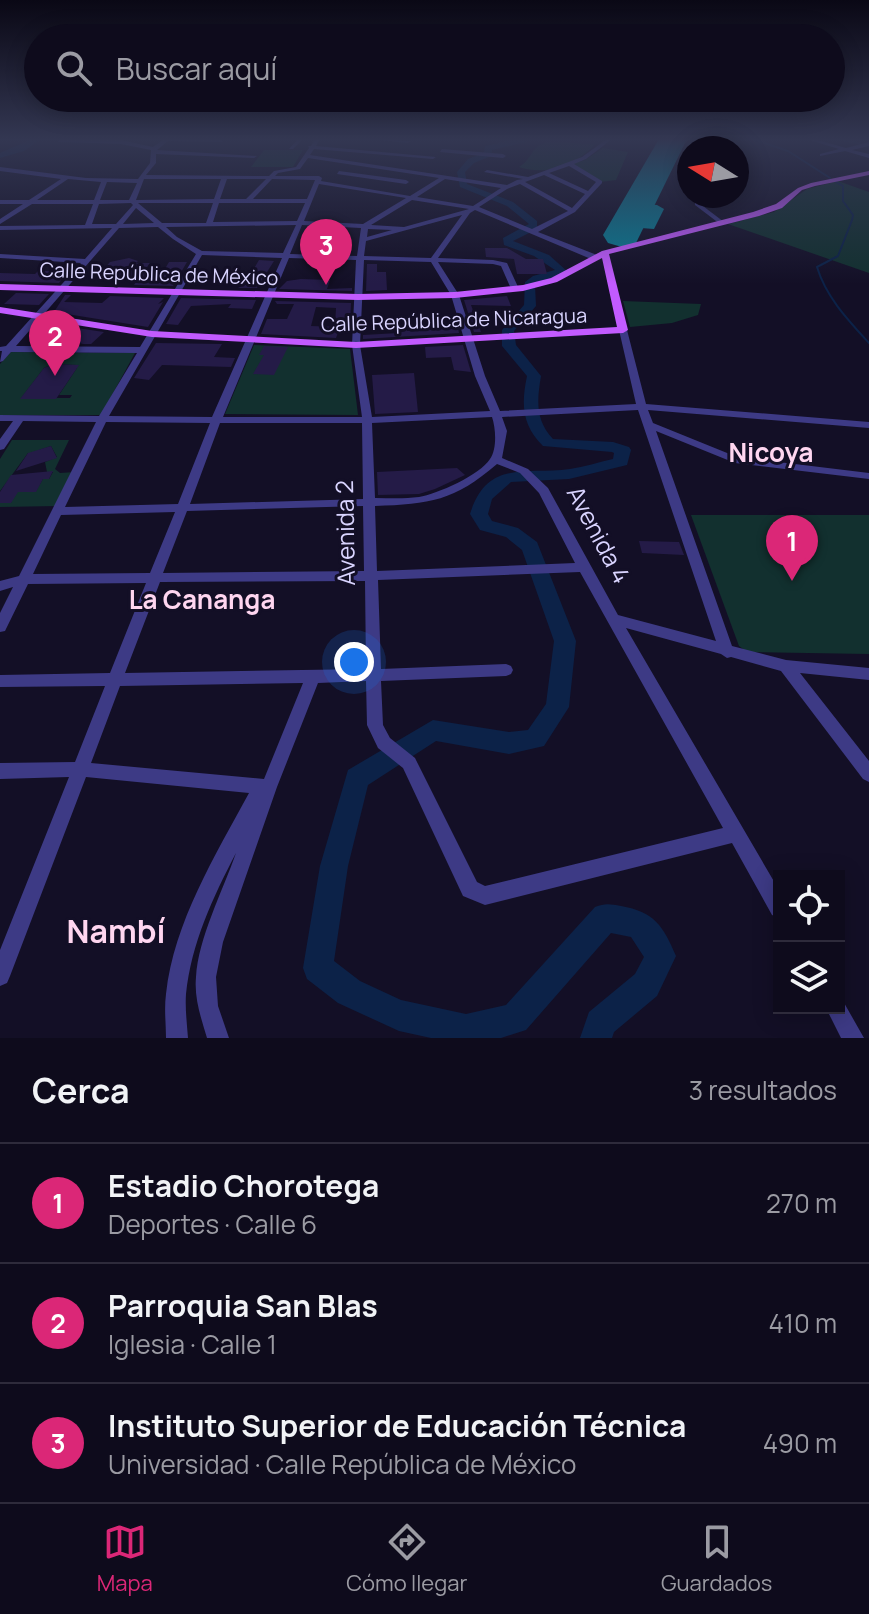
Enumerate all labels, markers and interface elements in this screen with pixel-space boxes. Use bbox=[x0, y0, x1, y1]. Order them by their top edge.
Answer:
search box bbox=[24, 24, 845, 112]
icon: search bbox=[52, 46, 96, 90]
text: Buscar aquí bbox=[116, 48, 277, 89]
north arrow bbox=[677, 136, 749, 208]
pin: 3 bbox=[300, 219, 352, 285]
street label: Calle República de México bbox=[39, 256, 279, 291]
street label: Calle República de Nicaragua bbox=[320, 301, 587, 338]
pin: 2 bbox=[29, 310, 81, 376]
district label: Nicoya bbox=[728, 434, 814, 470]
street label: Avenida 2 bbox=[327, 480, 362, 586]
street label: Avenida 4 bbox=[560, 480, 639, 589]
pin: 1 bbox=[766, 515, 818, 581]
district label: La Cananga bbox=[129, 581, 275, 617]
your location bbox=[334, 642, 374, 682]
map controls bbox=[773, 870, 845, 1014]
button: locate bbox=[773, 870, 845, 942]
district label: Nambí bbox=[67, 909, 165, 953]
button: layers bbox=[773, 942, 845, 1014]
text: Cerca bbox=[32, 1067, 130, 1113]
text: 3 resultados bbox=[689, 1072, 837, 1108]
text: Estadio Chorotega bbox=[108, 1165, 379, 1206]
text: 1 bbox=[52, 1185, 64, 1221]
text: 270 m bbox=[766, 1185, 837, 1221]
text: Deportes · Calle 6 bbox=[108, 1206, 317, 1242]
text: Parroquia San Blas bbox=[108, 1285, 378, 1326]
text: 2 bbox=[50, 1305, 66, 1341]
text: 410 m bbox=[768, 1305, 837, 1341]
text: Iglesia · Calle 1 bbox=[108, 1326, 277, 1362]
text: Instituto Superior de Educación Técnica bbox=[108, 1405, 686, 1446]
text: 3 bbox=[50, 1425, 66, 1461]
text: 490 m bbox=[763, 1425, 837, 1461]
text: Universidad · Calle República de México bbox=[108, 1446, 576, 1482]
tab: Mapa bbox=[97, 1520, 153, 1598]
tab: Cómo llegar bbox=[346, 1520, 467, 1598]
tab: Guardados bbox=[661, 1520, 772, 1598]

